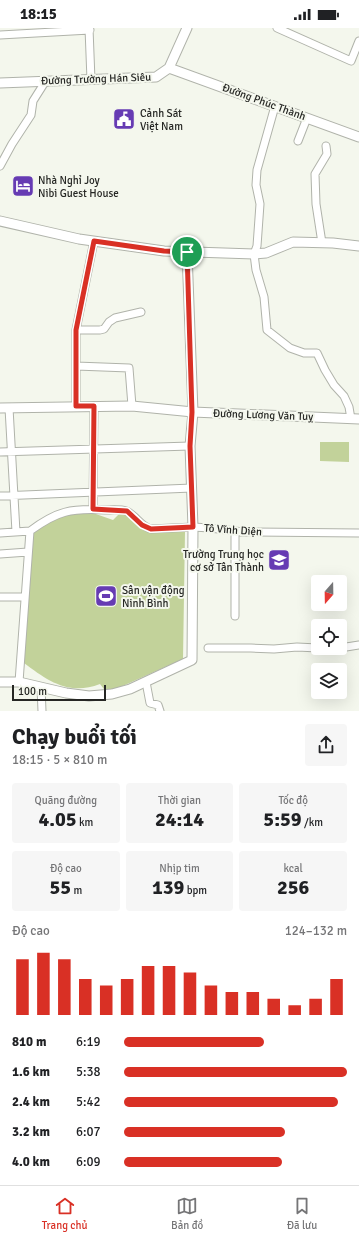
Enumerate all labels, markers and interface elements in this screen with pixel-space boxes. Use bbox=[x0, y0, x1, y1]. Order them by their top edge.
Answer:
text: 18:15 bbox=[20, 5, 57, 23]
street label: Đường Trường Hán Siêu bbox=[41, 71, 151, 87]
street label: Đường Phúc Thành bbox=[220, 81, 308, 123]
public building icon: Cảnh Sát Việt Nam bbox=[111, 106, 137, 132]
place label: Cảnh Sát Việt Nam bbox=[140, 107, 183, 133]
hotel icon: Nhà Nghỉ Joy Nibi Guest House bbox=[10, 173, 36, 199]
place label: Nhà Nghỉ Joy Nibi Guest House bbox=[38, 174, 119, 200]
pin bbox=[170, 235, 204, 269]
icon: arrive bbox=[176, 241, 198, 263]
street label: Đường Lương Văn Tuỵ bbox=[213, 407, 314, 423]
street label: Tô Vĩnh Diện bbox=[203, 521, 263, 539]
school or university icon: Trường Trung học cơ sở Tân Thành bbox=[266, 547, 292, 573]
place label: Trường Trung học cơ sở Tân Thành bbox=[183, 548, 264, 574]
north arrow bbox=[311, 575, 347, 611]
map controls bbox=[311, 575, 347, 699]
sports icon: Sân vận động Ninh Bình bbox=[93, 583, 119, 609]
place label: Sân vận động Ninh Bình bbox=[122, 584, 185, 610]
button: locate bbox=[311, 619, 347, 655]
button: layers bbox=[311, 663, 347, 699]
scale bar bbox=[12, 683, 106, 702]
text: 100 m bbox=[18, 685, 47, 698]
text: Chạy buổi tối bbox=[12, 723, 137, 750]
button: share bbox=[305, 724, 347, 766]
text: 18:15 · 5 × 810 m bbox=[12, 752, 107, 768]
text: Quãng đường bbox=[35, 794, 97, 807]
text: Thời gian bbox=[158, 794, 201, 807]
text: Tốc độ bbox=[278, 794, 308, 807]
text: 4.05 bbox=[38, 807, 77, 832]
text: 24:14 bbox=[155, 807, 204, 832]
text: 5:59 bbox=[263, 807, 302, 832]
text: km bbox=[77, 816, 93, 829]
text: /km bbox=[302, 816, 323, 829]
text: Độ cao bbox=[50, 862, 82, 875]
text: Nhịp tim bbox=[159, 862, 200, 875]
text: kcal bbox=[284, 862, 303, 875]
text: 55 bbox=[49, 875, 71, 900]
text: 139 bbox=[152, 875, 184, 900]
text: 256 bbox=[277, 875, 309, 900]
text: m bbox=[71, 884, 82, 897]
text: bpm bbox=[184, 884, 207, 897]
text: Độ cao bbox=[12, 923, 50, 939]
text: 124–132 m bbox=[285, 923, 347, 939]
text: 810 m bbox=[12, 1034, 46, 1050]
text: 6:19 bbox=[76, 1034, 101, 1050]
text: 1.6 km bbox=[12, 1064, 50, 1080]
text: 5:38 bbox=[76, 1064, 101, 1080]
text: 2.4 km bbox=[12, 1094, 50, 1110]
text: 5:42 bbox=[76, 1094, 101, 1110]
text: 3.2 km bbox=[12, 1124, 50, 1140]
text: 6:07 bbox=[76, 1124, 101, 1140]
text: 4.0 km bbox=[12, 1154, 50, 1170]
text: 6:09 bbox=[76, 1154, 101, 1170]
tab: Trang chủ bbox=[42, 1195, 88, 1232]
tab: Bản đồ bbox=[171, 1195, 203, 1232]
tab: Đã lưu bbox=[287, 1195, 317, 1232]

